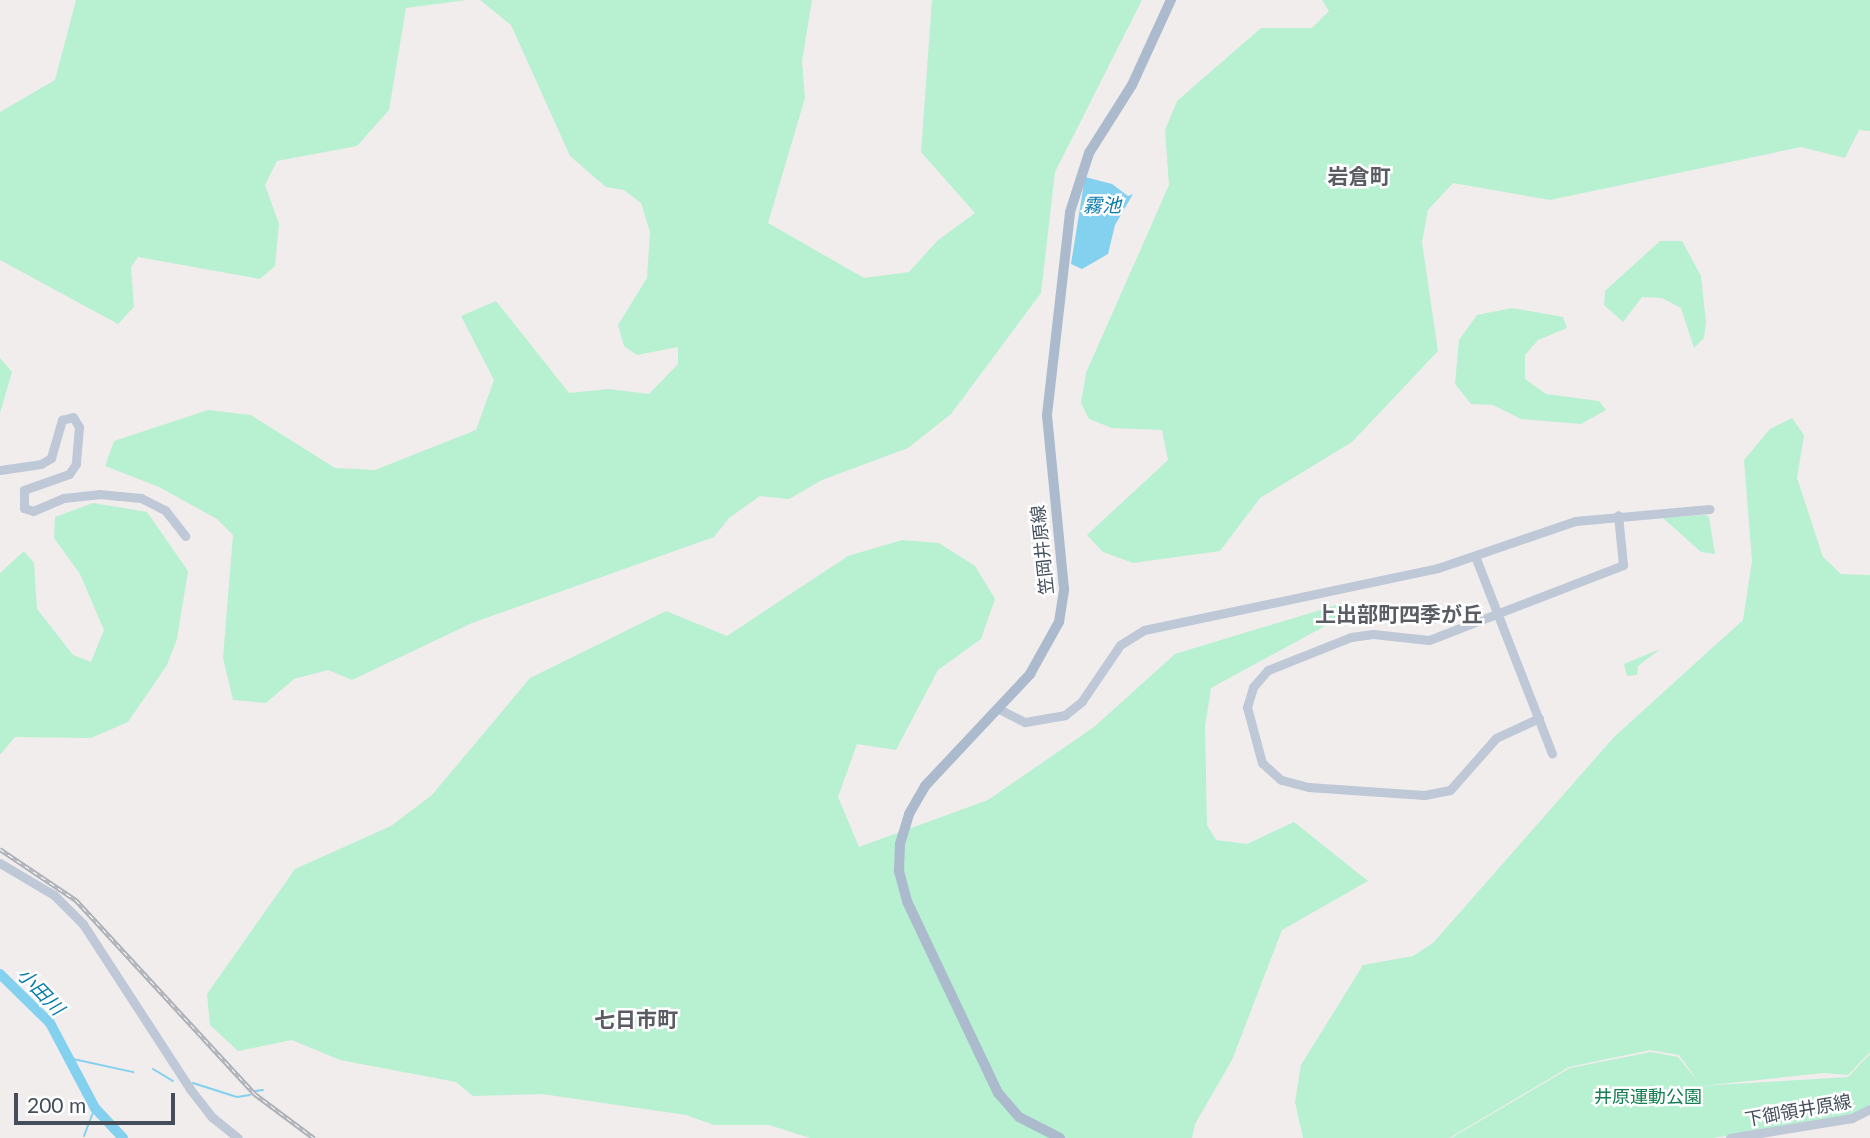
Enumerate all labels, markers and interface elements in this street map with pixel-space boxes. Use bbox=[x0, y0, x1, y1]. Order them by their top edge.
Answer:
district label: 岩倉町 bbox=[1328, 163, 1390, 189]
water label: 霧池 bbox=[1083, 194, 1121, 216]
street label: 笠岡井原線 bbox=[1027, 504, 1057, 596]
district label: 上出部町四季が丘 bbox=[1315, 601, 1483, 627]
water label: 小田川 bbox=[13, 963, 69, 1019]
district label: 七日市町 bbox=[594, 1006, 678, 1032]
scale bar bbox=[18, 1078, 178, 1122]
park label: 井原運動公園 bbox=[1594, 1085, 1702, 1107]
street label: 下御領井原線 bbox=[1743, 1090, 1853, 1130]
text: 200 m bbox=[27, 1092, 86, 1117]

